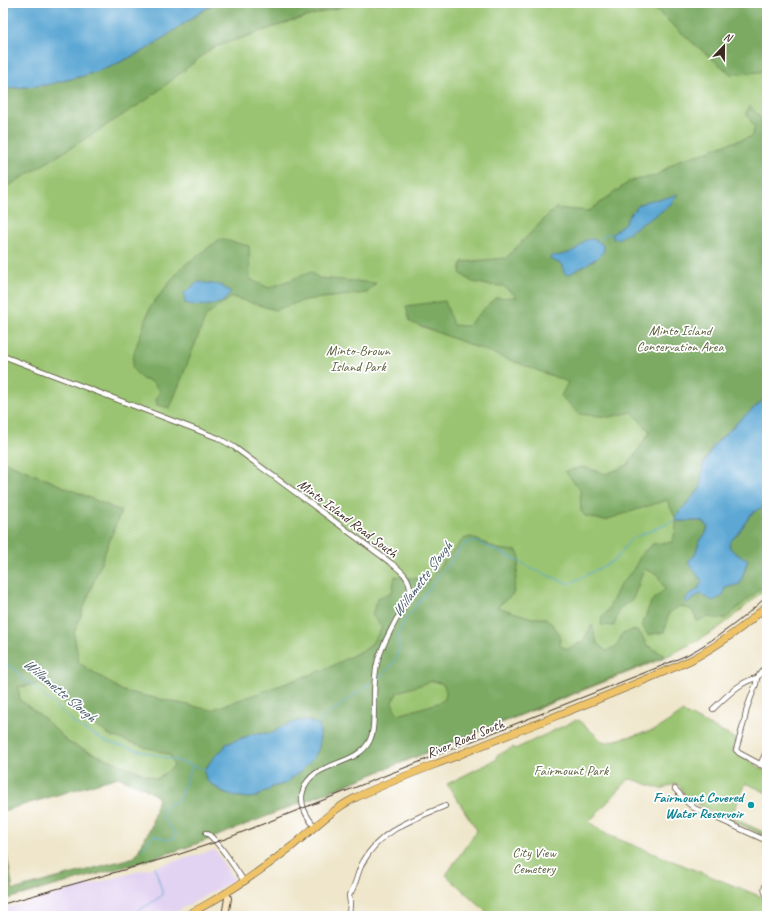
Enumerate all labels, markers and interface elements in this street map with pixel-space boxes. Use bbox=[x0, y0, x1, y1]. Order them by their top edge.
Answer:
north arrow bbox=[704, 26, 744, 66]
text: N bbox=[722, 29, 736, 45]
park label: Minto Island Conservation Area bbox=[636, 322, 724, 355]
park label: Minto-Brown Island Park bbox=[326, 342, 391, 375]
street label: Minto Island Road South bbox=[294, 475, 401, 562]
water label: Willamette Slough bbox=[388, 537, 458, 621]
water label: Willamette Slough bbox=[19, 654, 101, 727]
street label: River Road South bbox=[424, 715, 507, 762]
park label: Fairmount Park bbox=[534, 762, 609, 779]
place label: Fairmount Covered Water Reservoir bbox=[653, 789, 745, 822]
marker: Fairmount Covered Water Reservoir bbox=[746, 800, 756, 810]
park label: City View Cemetery bbox=[512, 844, 557, 877]

